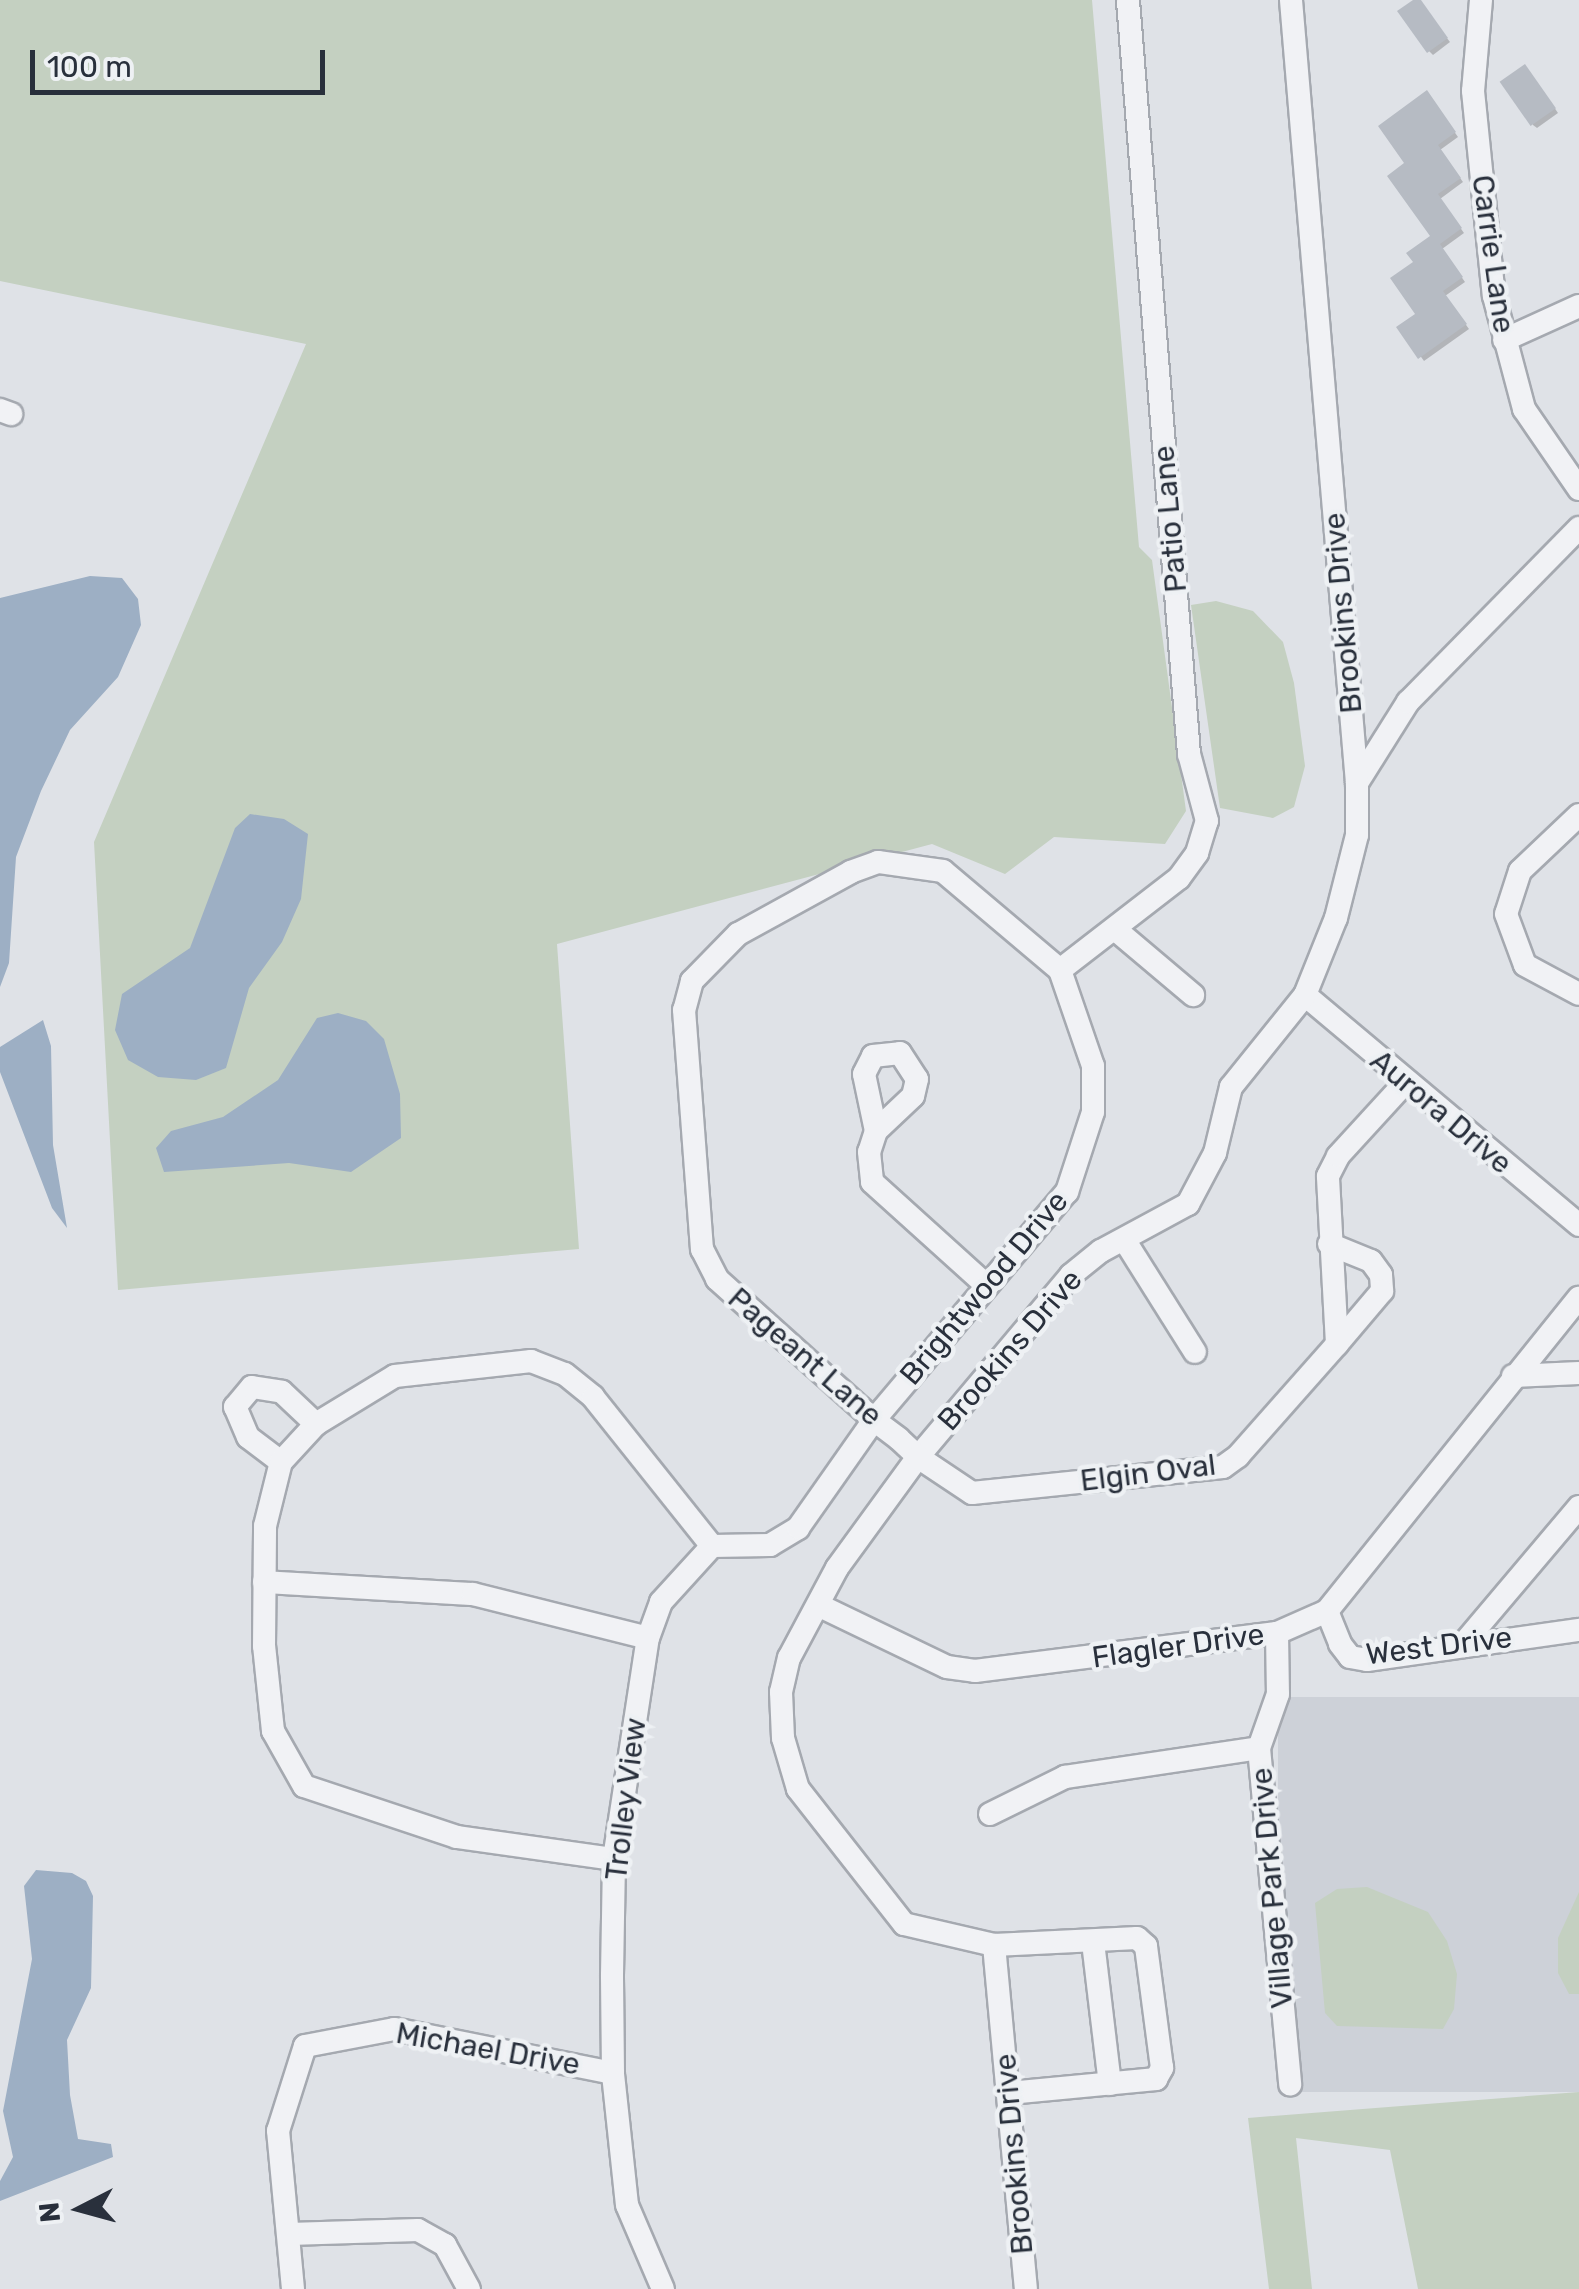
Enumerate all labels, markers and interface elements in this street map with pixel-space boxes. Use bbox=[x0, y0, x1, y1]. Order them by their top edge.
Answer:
scale bar bbox=[35, 30, 330, 92]
text: 100 m bbox=[47, 49, 132, 85]
street label: Carrie Lane bbox=[1464, 173, 1522, 335]
street label: Patio Lane bbox=[1146, 444, 1194, 594]
street label: Brookins Drive bbox=[1316, 511, 1370, 715]
street label: Aurora Drive bbox=[1363, 1042, 1519, 1182]
street label: Brightwood Drive bbox=[892, 1184, 1076, 1392]
street label: Brookins Drive bbox=[930, 1262, 1090, 1438]
street label: Pageant Lane bbox=[721, 1280, 889, 1434]
street label: Elgin Oval bbox=[1078, 1447, 1218, 1499]
street label: Flagler Drive bbox=[1089, 1616, 1267, 1676]
street label: West Drive bbox=[1364, 1619, 1514, 1673]
street label: Trolley View bbox=[598, 1715, 654, 1883]
street label: Village Park Drive bbox=[1244, 1766, 1300, 2010]
street label: Michael Drive bbox=[393, 2015, 583, 2083]
street label: Brookins Drive bbox=[987, 2052, 1041, 2256]
north arrow bbox=[30, 2159, 130, 2259]
text: N bbox=[32, 2200, 67, 2224]

